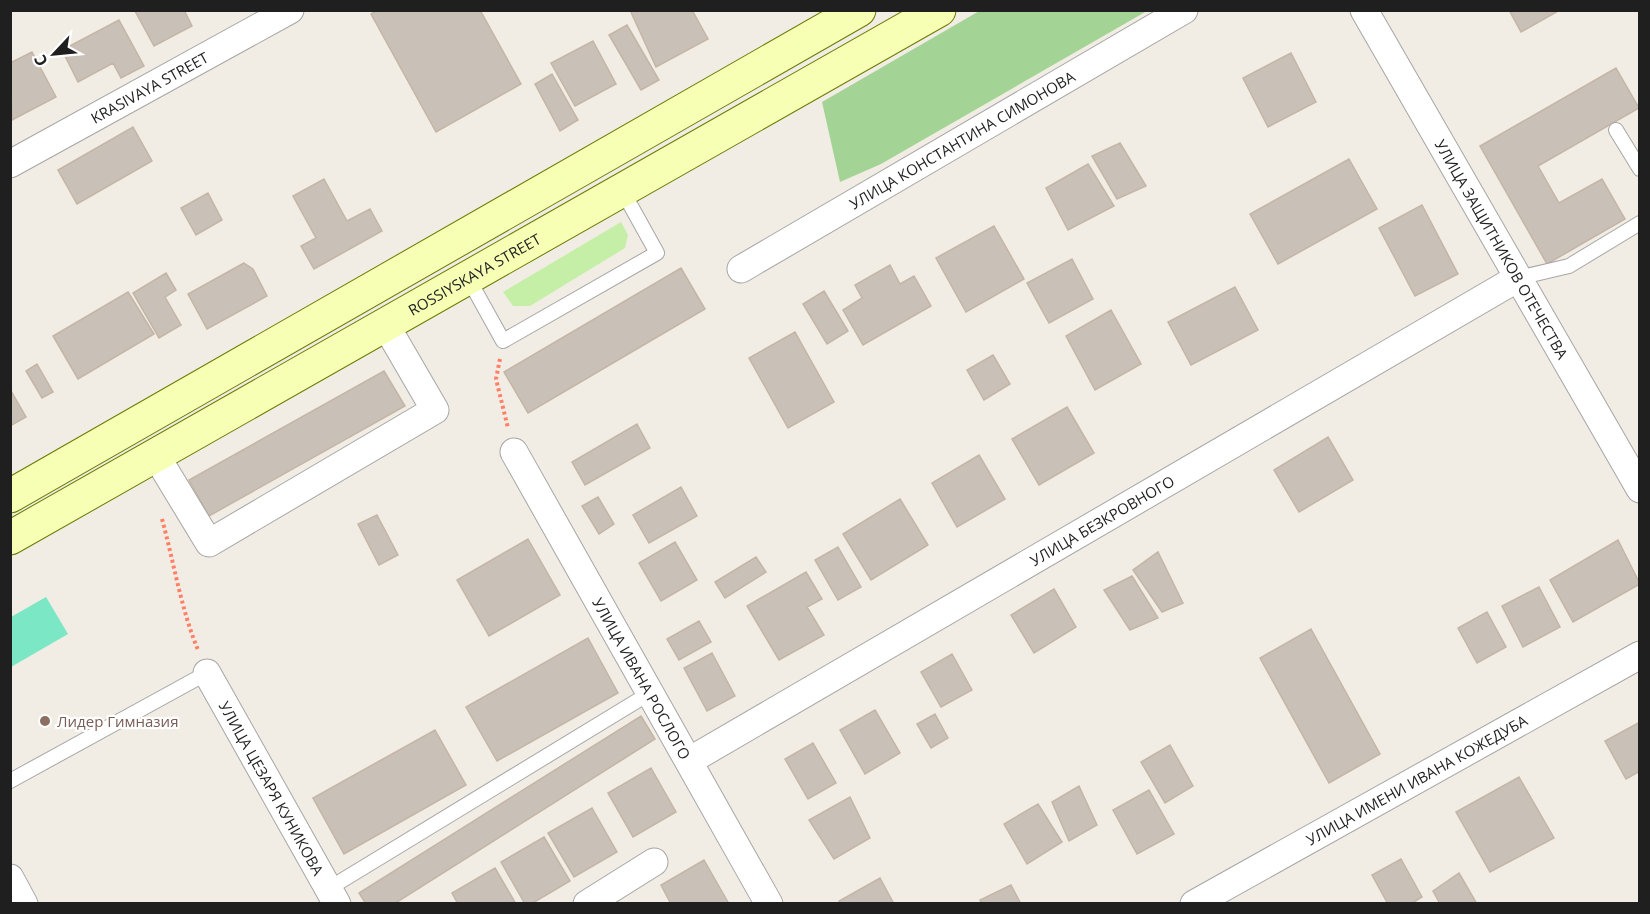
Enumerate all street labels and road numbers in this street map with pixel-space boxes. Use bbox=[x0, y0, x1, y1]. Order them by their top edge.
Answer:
street label: KRASIVAYA STREET bbox=[87, 47, 212, 128]
street label: УЛИЦА КОНСТАНТИНА СИМОНОВА bbox=[846, 66, 1079, 214]
street label: УЛИЦА ЗАЩИТНИКОВ ОТЕЧЕСТВА bbox=[1431, 136, 1573, 363]
street label: ROSSIYSKAYA STREET bbox=[404, 228, 545, 320]
street label: УЛИЦА БЕЗКРОВНОГО bbox=[1026, 471, 1178, 570]
street label: УЛИЦА ИВАНА РОСЛОГО bbox=[588, 594, 695, 763]
street label: УЛИЦА ЦЕЗАРЯ КУНИКОВА bbox=[215, 697, 329, 879]
street label: УЛИЦА ИМЕНИ ИВАНА КОЖЕДУБА bbox=[1302, 710, 1531, 849]

